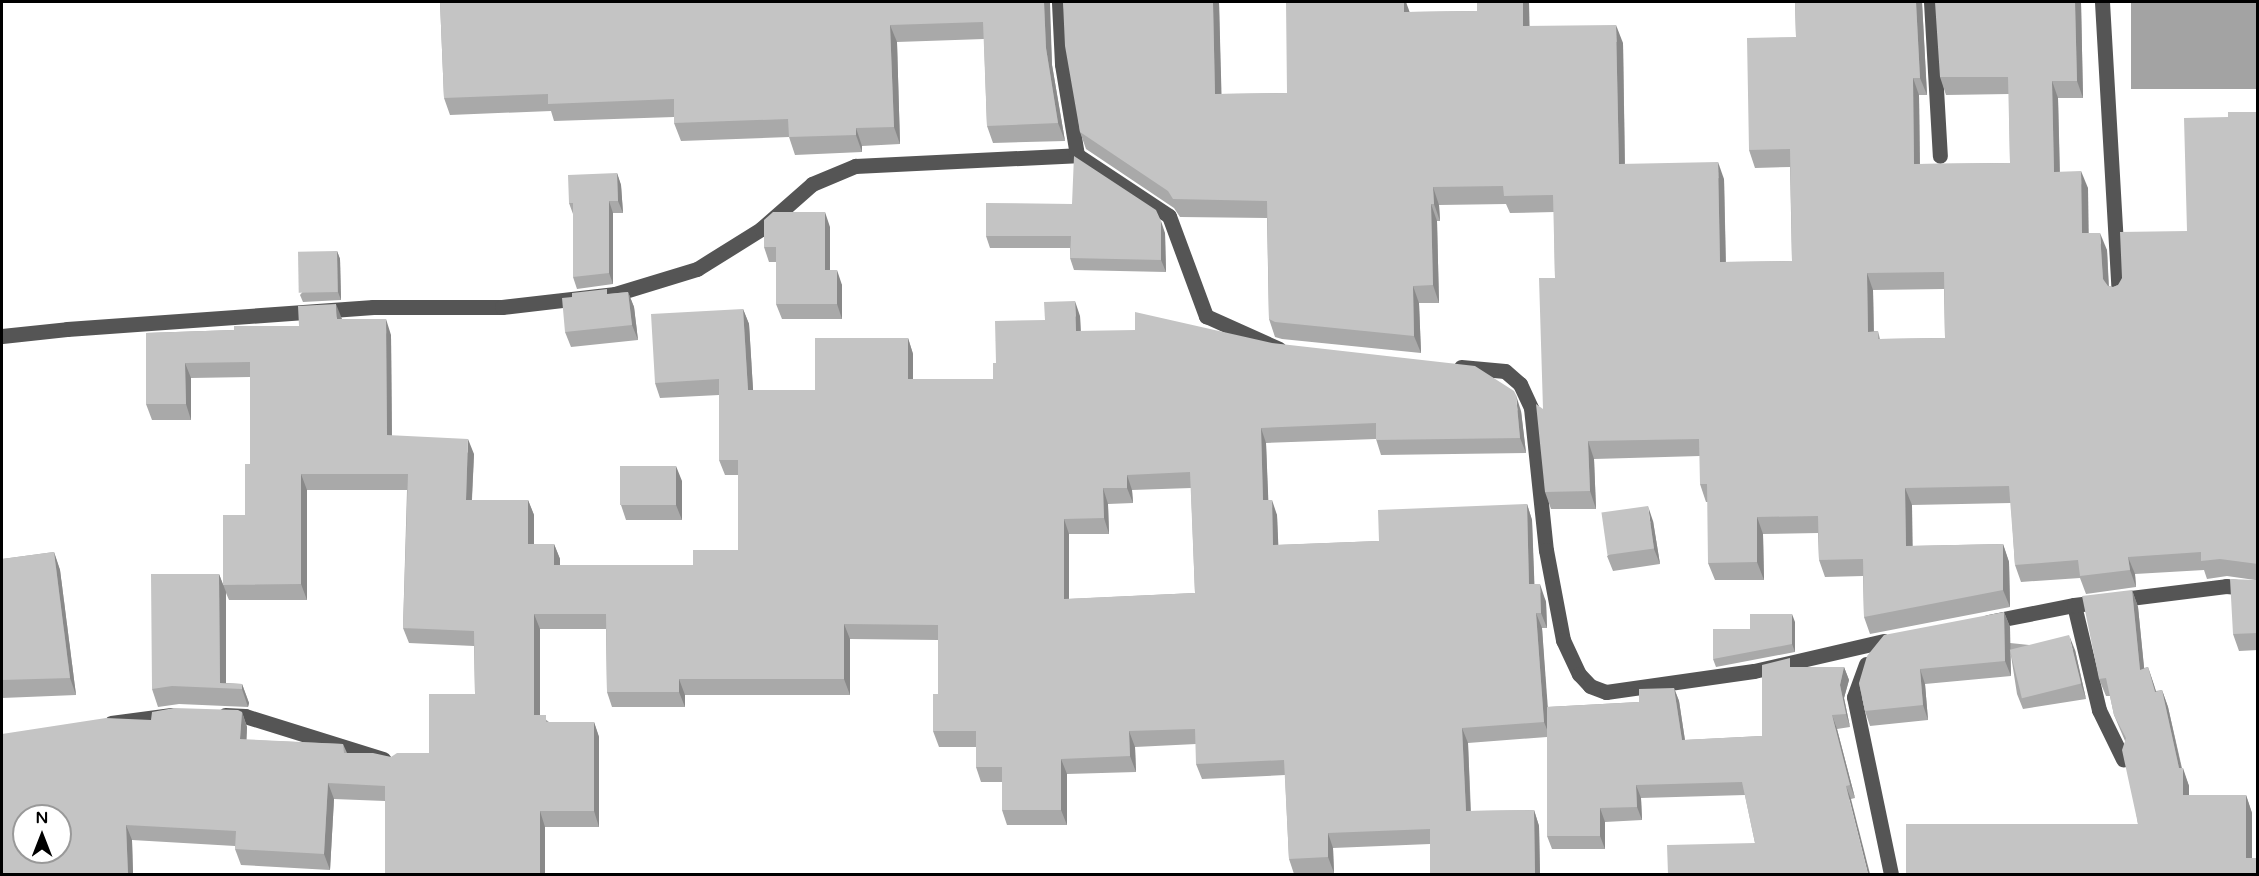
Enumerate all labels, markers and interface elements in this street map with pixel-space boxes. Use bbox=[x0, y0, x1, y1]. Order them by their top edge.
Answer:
north arrow bbox=[12, 804, 72, 864]
text: N bbox=[36, 808, 48, 828]

